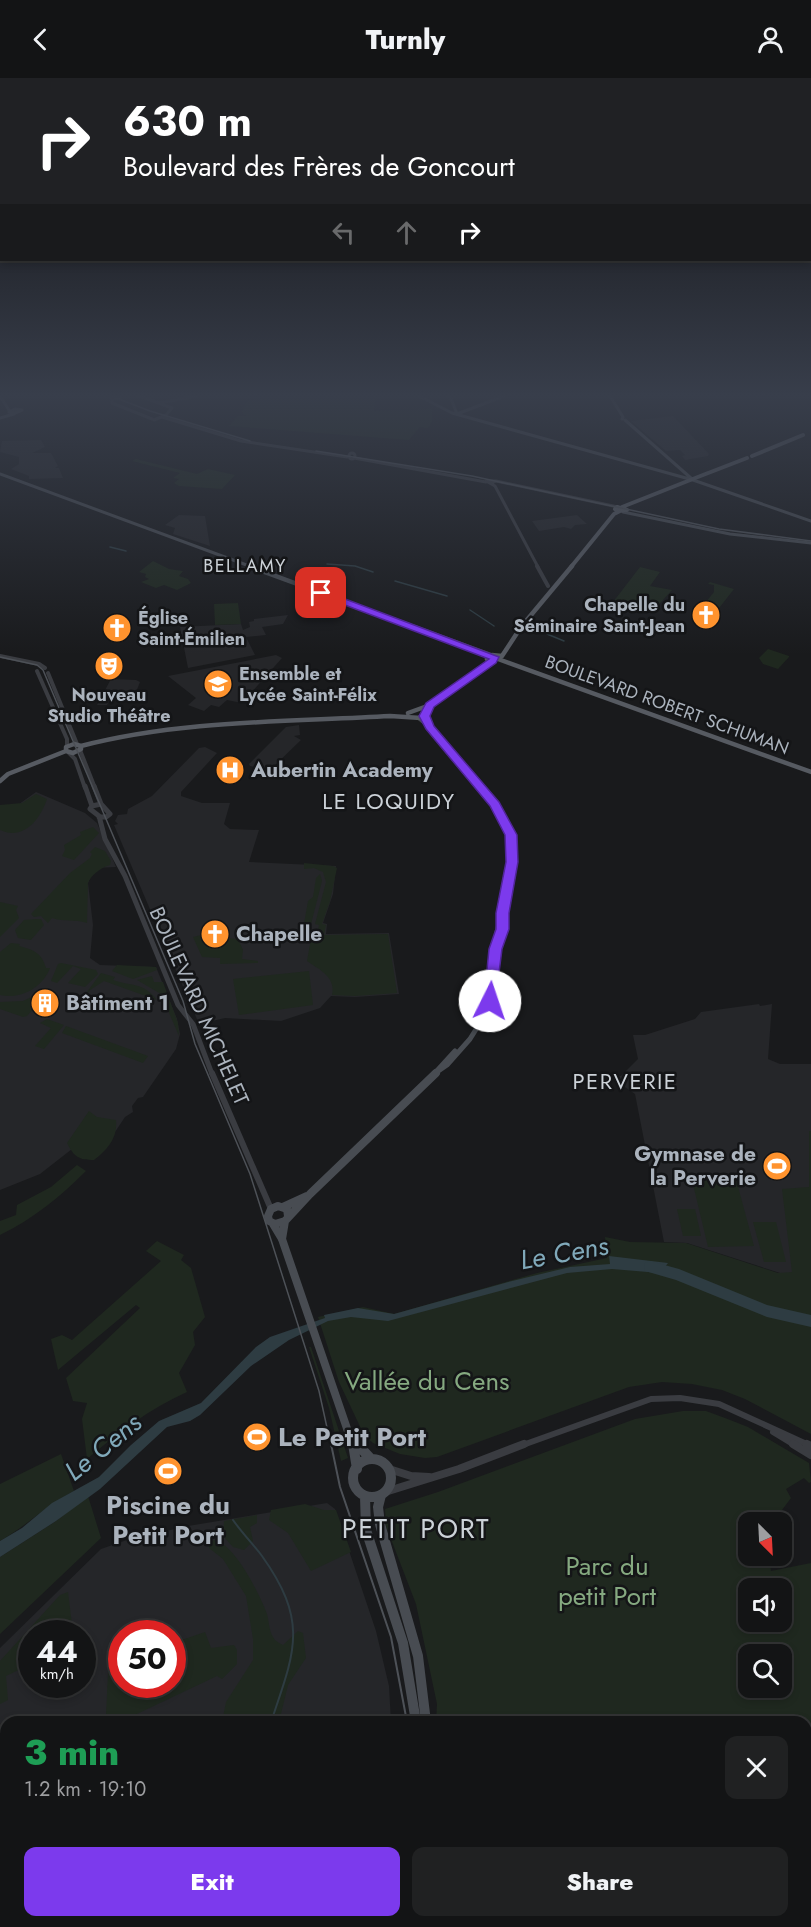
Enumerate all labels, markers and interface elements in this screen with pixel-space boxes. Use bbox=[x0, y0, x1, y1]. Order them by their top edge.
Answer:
text: Turnly bbox=[366, 20, 445, 59]
icon: back bbox=[24, 23, 57, 56]
icon: person bbox=[754, 23, 787, 56]
text: 630 m bbox=[123, 91, 252, 152]
icon: right bbox=[24, 102, 102, 180]
text: Boulevard des Frères de Goncourt bbox=[123, 147, 515, 186]
icon: left bbox=[327, 216, 360, 249]
icon: ahead bbox=[390, 216, 423, 249]
icon: right bbox=[453, 216, 486, 249]
district label: BELLAMY bbox=[203, 553, 287, 579]
pin bbox=[295, 567, 346, 618]
icon: arrive bbox=[304, 576, 337, 609]
place label: Chapelle du Séminaire Saint-Jean bbox=[514, 592, 685, 639]
church icon: Chapelle du Séminaire Saint-Jean bbox=[690, 599, 722, 631]
place label: Église Saint-Émilien bbox=[138, 605, 245, 652]
church icon: Église Saint-Émilien bbox=[101, 612, 133, 644]
street label: BOULEVARD ROBERT SCHUMAN bbox=[541, 649, 793, 761]
theatre icon: Nouveau Studio Théâtre bbox=[93, 650, 125, 682]
place label: Ensemble et Lycée Saint-Félix bbox=[239, 661, 377, 708]
school or university icon: Ensemble et Lycée Saint-Félix bbox=[202, 668, 234, 700]
place label: Nouveau Studio Théâtre bbox=[47, 682, 171, 729]
hospital icon: Aubertin Academy bbox=[214, 754, 246, 786]
place label: Aubertin Academy bbox=[250, 755, 434, 785]
district label: LE LOQUIDY bbox=[322, 785, 456, 817]
street label: BOULEVARD MICHELET bbox=[142, 902, 256, 1110]
church icon: Chapelle bbox=[199, 918, 231, 950]
place label: Chapelle bbox=[236, 919, 322, 949]
position arrow bbox=[458, 969, 522, 1033]
building icon: Bâtiment 1 bbox=[29, 987, 61, 1019]
place label: Bâtiment 1 bbox=[66, 988, 169, 1018]
district label: PERVERIE bbox=[573, 1065, 677, 1097]
place label: Gymnase de la Perverie bbox=[634, 1139, 756, 1193]
sports icon: Gymnase de la Perverie bbox=[761, 1150, 793, 1182]
water label: Le Cens bbox=[517, 1225, 612, 1279]
park label: Vallée du Cens bbox=[344, 1362, 510, 1400]
water label: Le Cens bbox=[56, 1403, 150, 1490]
place label: Le Petit Port bbox=[278, 1418, 427, 1456]
sports icon: Le Petit Port bbox=[241, 1421, 273, 1453]
sports icon: Piscine du Petit Port bbox=[152, 1455, 184, 1487]
place label: Piscine du Petit Port bbox=[106, 1486, 230, 1554]
district label: PETIT PORT bbox=[342, 1509, 490, 1548]
north arrow bbox=[738, 1512, 792, 1566]
map controls bbox=[738, 1512, 792, 1698]
park label: Parc du petit Port bbox=[558, 1547, 657, 1615]
button: sound bbox=[738, 1578, 792, 1632]
speed limit sign: 50 bbox=[108, 1620, 186, 1698]
text: 44 bbox=[36, 1630, 78, 1673]
button: search bbox=[738, 1644, 792, 1698]
text: km/h bbox=[40, 1663, 74, 1685]
text: 3 min bbox=[24, 1726, 119, 1778]
button: close bbox=[725, 1736, 788, 1799]
text: 1.2 km · 19:10 bbox=[24, 1775, 146, 1804]
button: Exit bbox=[24, 1847, 400, 1916]
button: Share bbox=[412, 1847, 788, 1916]

